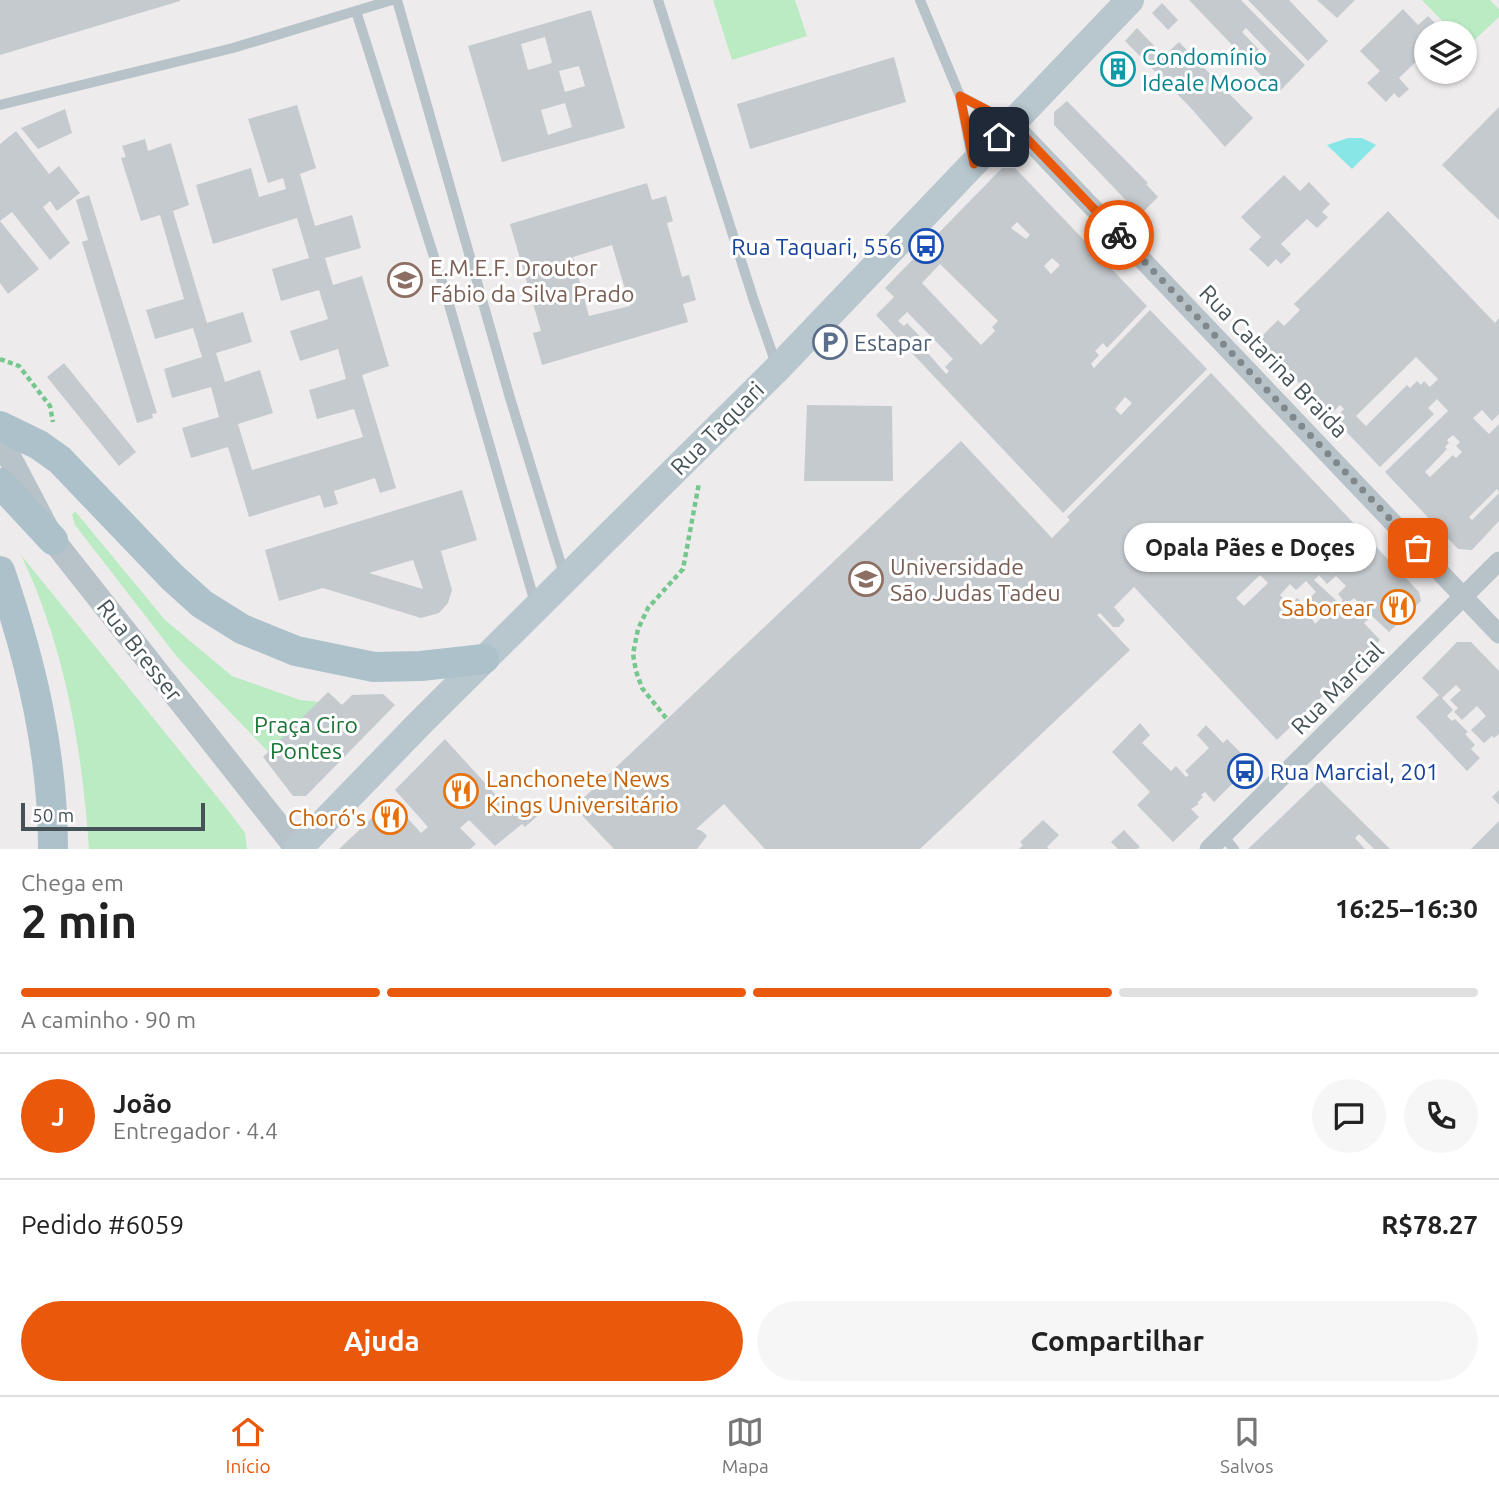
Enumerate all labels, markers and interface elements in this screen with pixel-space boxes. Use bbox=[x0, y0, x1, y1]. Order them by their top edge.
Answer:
map controls bbox=[1414, 21, 1477, 84]
button: layers bbox=[1414, 21, 1477, 84]
place label: Condomínio Ideale Mooca bbox=[1142, 44, 1279, 95]
building icon: Condomínio Ideale Mooca bbox=[1099, 50, 1137, 88]
pin bbox=[969, 107, 1029, 167]
icon: home bbox=[980, 118, 1018, 156]
courier bbox=[1084, 200, 1154, 270]
icon: bike bbox=[1100, 216, 1138, 254]
bus stop icon: Rua Taquari, 556 bbox=[907, 227, 945, 265]
place label: Rua Taquari, 556 bbox=[731, 234, 902, 259]
place label: E.M.E.F. Droutor Fábio da Silva Prado bbox=[430, 255, 634, 306]
school or university icon: E.M.E.F. Droutor Fábio da Silva Prado bbox=[386, 261, 424, 299]
street label: Rua Catarina Braida bbox=[1195, 280, 1353, 442]
parking icon: Estapar bbox=[811, 323, 849, 361]
place label: Estapar bbox=[854, 330, 932, 355]
street label: Rua Taquari bbox=[665, 376, 769, 480]
pin bbox=[1388, 518, 1448, 578]
callout: Opala Pães e Doçes bbox=[1124, 524, 1376, 572]
icon: bag bbox=[1399, 529, 1437, 567]
text: Opala Pães e Doçes bbox=[1145, 535, 1355, 560]
place label: Universidade São Judas Tadeu bbox=[890, 554, 1061, 605]
school or university icon: Universidade São Judas Tadeu bbox=[847, 560, 885, 598]
restaurant icon: Saborear bbox=[1379, 588, 1417, 626]
street label: Rua Bresser bbox=[93, 594, 188, 706]
place label: Saborear bbox=[1281, 595, 1374, 620]
street label: Rua Marcial bbox=[1286, 637, 1388, 739]
park label: Praça Ciro Pontes bbox=[254, 712, 358, 763]
bus stop icon: Rua Marcial, 201 bbox=[1226, 752, 1264, 790]
place label: Rua Marcial, 201 bbox=[1270, 759, 1439, 784]
place label: Lanchonete News Kings Universitário bbox=[486, 766, 679, 817]
restaurant icon: Lanchonete News Kings Universitário bbox=[442, 772, 480, 810]
restaurant icon: Choró's bbox=[371, 798, 409, 836]
scale bar bbox=[21, 800, 205, 832]
text: 50 m bbox=[32, 804, 74, 826]
place label: Choró's bbox=[288, 805, 366, 830]
text: Chega em bbox=[21, 870, 124, 895]
text: 16:25–16:30 bbox=[1335, 894, 1478, 923]
text: 2 min bbox=[21, 895, 137, 947]
text: A caminho · 90 m bbox=[21, 1007, 196, 1032]
button: chat bbox=[1312, 1079, 1386, 1153]
button: phone bbox=[1404, 1079, 1478, 1153]
text: João bbox=[113, 1089, 172, 1118]
text: J bbox=[51, 1102, 65, 1131]
text: Entregador · 4.4 bbox=[113, 1118, 278, 1143]
text: Pedido #6059 bbox=[21, 1210, 184, 1239]
text: R$78.27 bbox=[1381, 1210, 1478, 1239]
button: Ajuda bbox=[21, 1301, 743, 1381]
button: Compartilhar bbox=[757, 1301, 1478, 1381]
tab: Início bbox=[226, 1413, 271, 1477]
tab: Mapa bbox=[722, 1413, 769, 1477]
tab: Salvos bbox=[1220, 1413, 1273, 1477]

